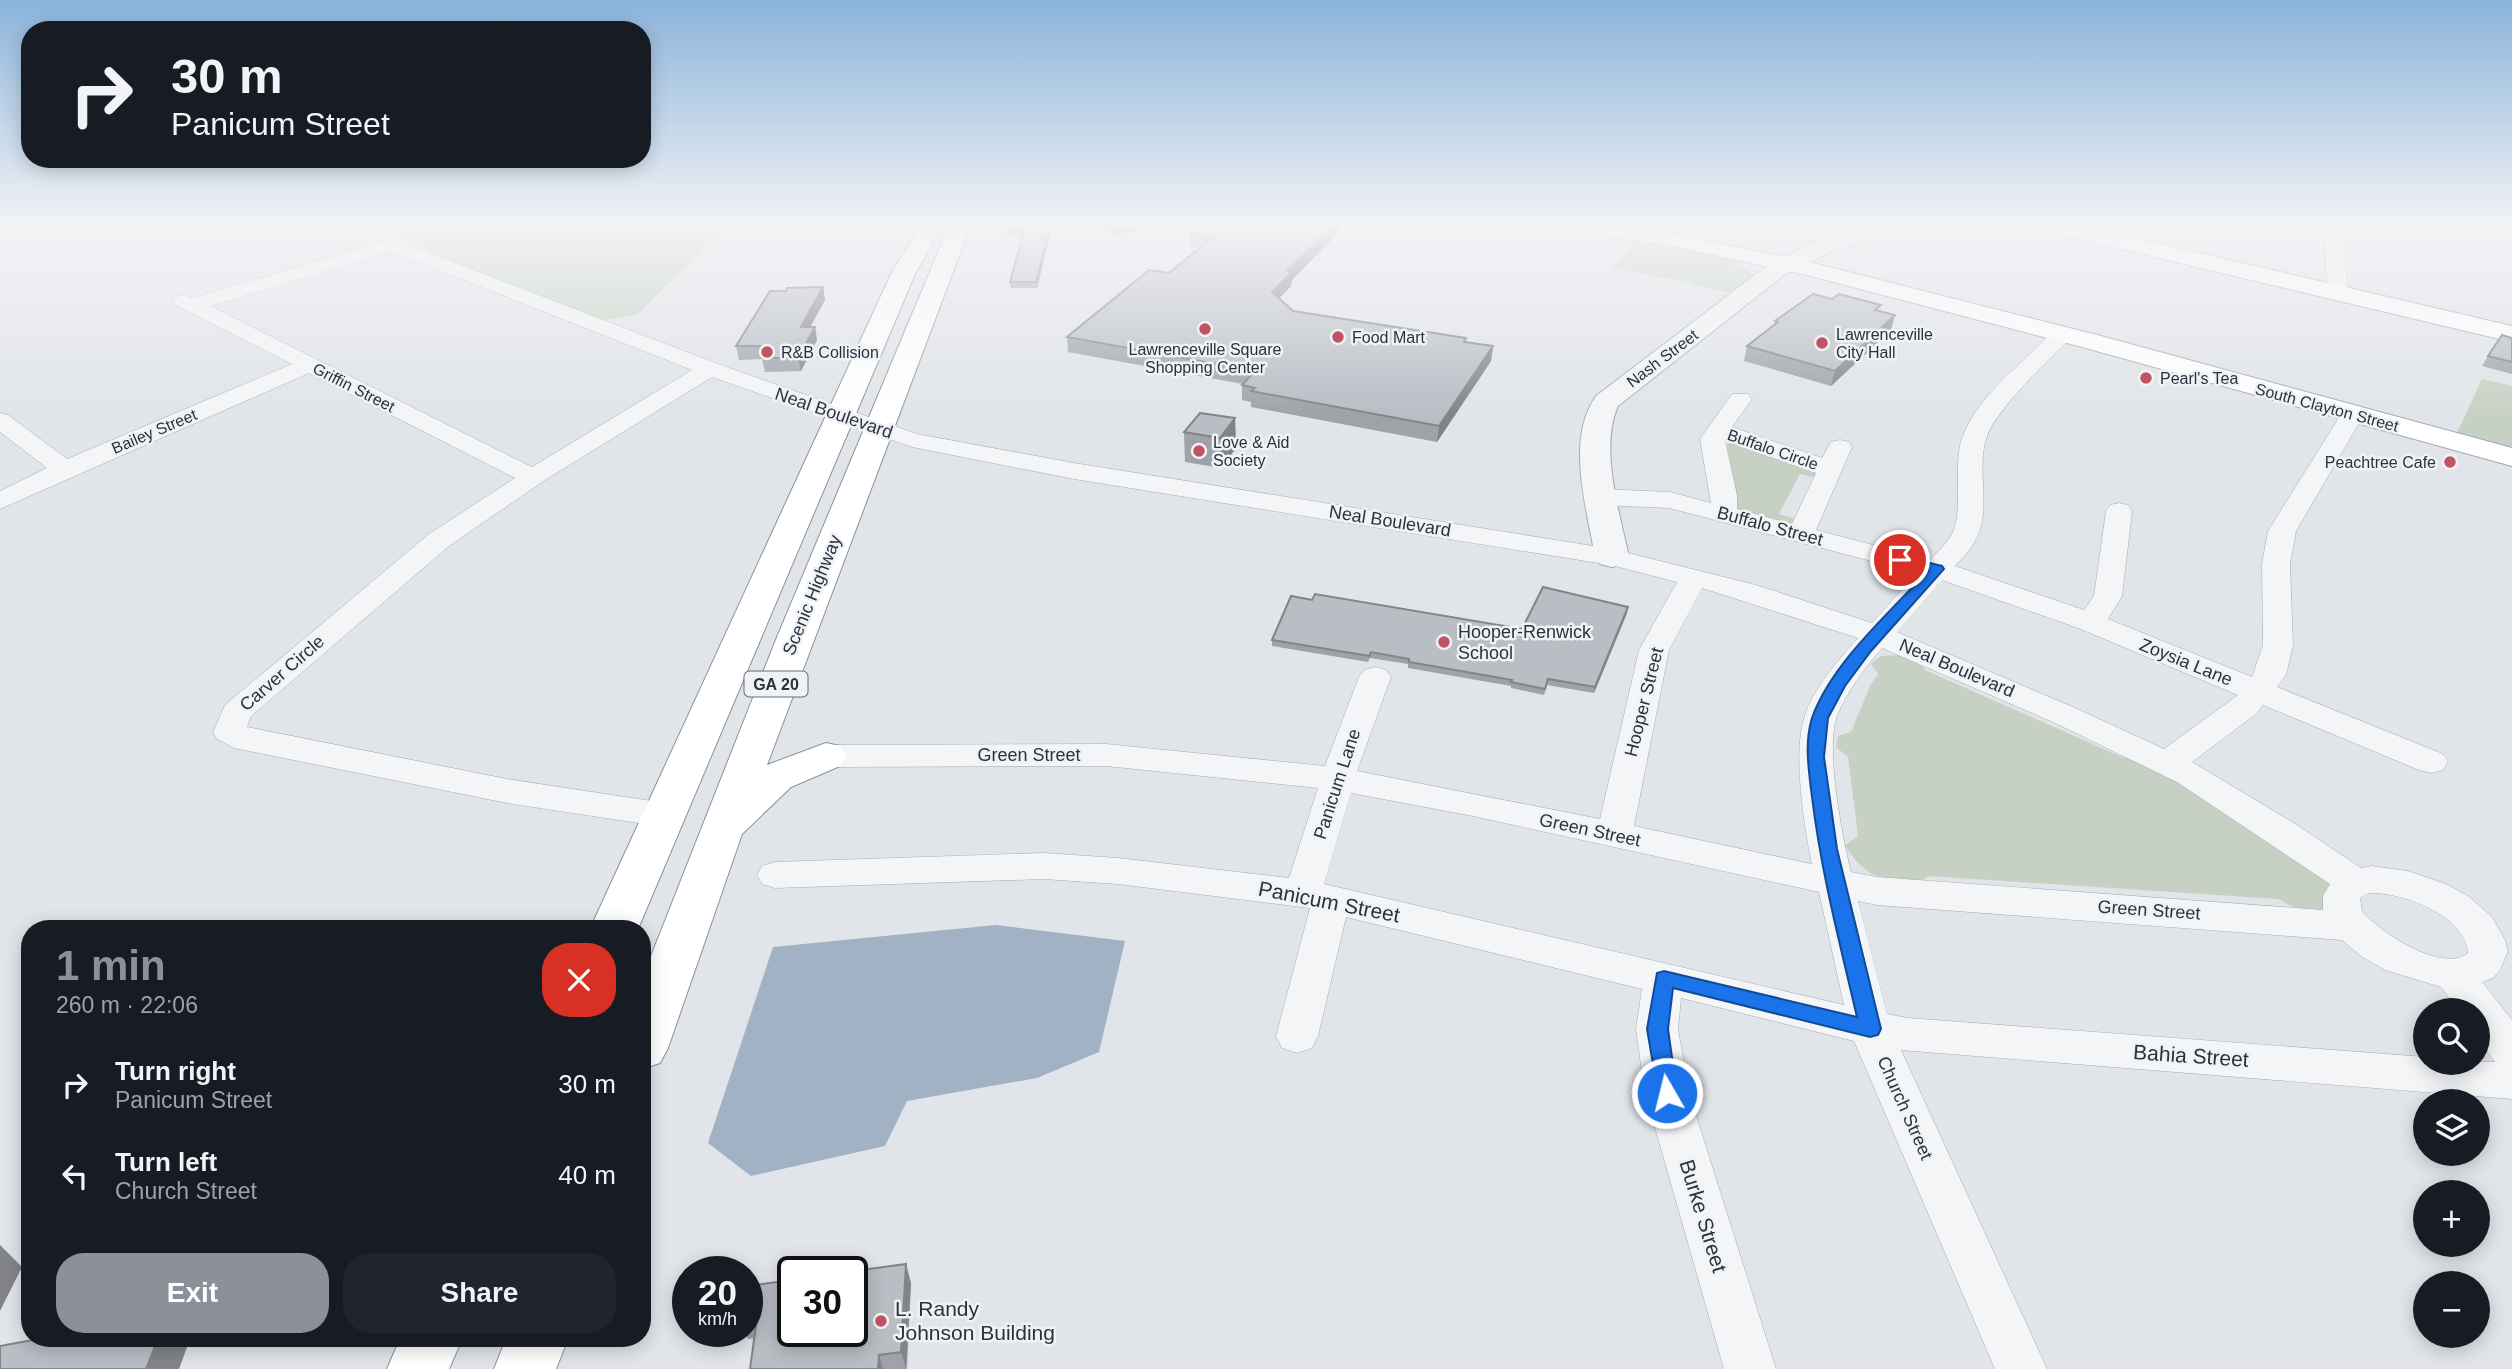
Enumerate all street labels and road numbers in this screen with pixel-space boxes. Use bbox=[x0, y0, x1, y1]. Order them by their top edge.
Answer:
street label: Nash Street bbox=[1623, 326, 1702, 391]
street label: Griffin Street bbox=[310, 360, 398, 416]
street label: South Clayton Street bbox=[2253, 380, 2401, 435]
street label: Neal Boulevard bbox=[773, 384, 895, 442]
street label: Bailey Street bbox=[109, 406, 200, 457]
street label: Buffalo Circle bbox=[1725, 426, 1821, 473]
street label: Neal Boulevard bbox=[1328, 501, 1452, 541]
street label: Buffalo Street bbox=[1715, 502, 1825, 550]
street label: Scenic Highway bbox=[779, 532, 845, 658]
street label: Carver Circle bbox=[236, 631, 328, 715]
street label: Zoysia Lane bbox=[2137, 634, 2235, 690]
street label: Neal Boulevard bbox=[1896, 635, 2018, 701]
street label: Hooper Street bbox=[1621, 645, 1667, 759]
road number: GA 20 bbox=[744, 671, 808, 696]
street label: Panicum Lane bbox=[1310, 726, 1364, 842]
street label: Green Street bbox=[977, 745, 1081, 765]
street label: Green Street bbox=[1538, 810, 1642, 850]
street label: Panicum Street bbox=[1256, 877, 1402, 927]
street label: Green Street bbox=[2097, 896, 2201, 924]
street label: Bahia Street bbox=[2133, 1040, 2250, 1071]
street label: Church Street bbox=[1873, 1053, 1937, 1163]
street label: Burke Street bbox=[1675, 1157, 1732, 1275]

